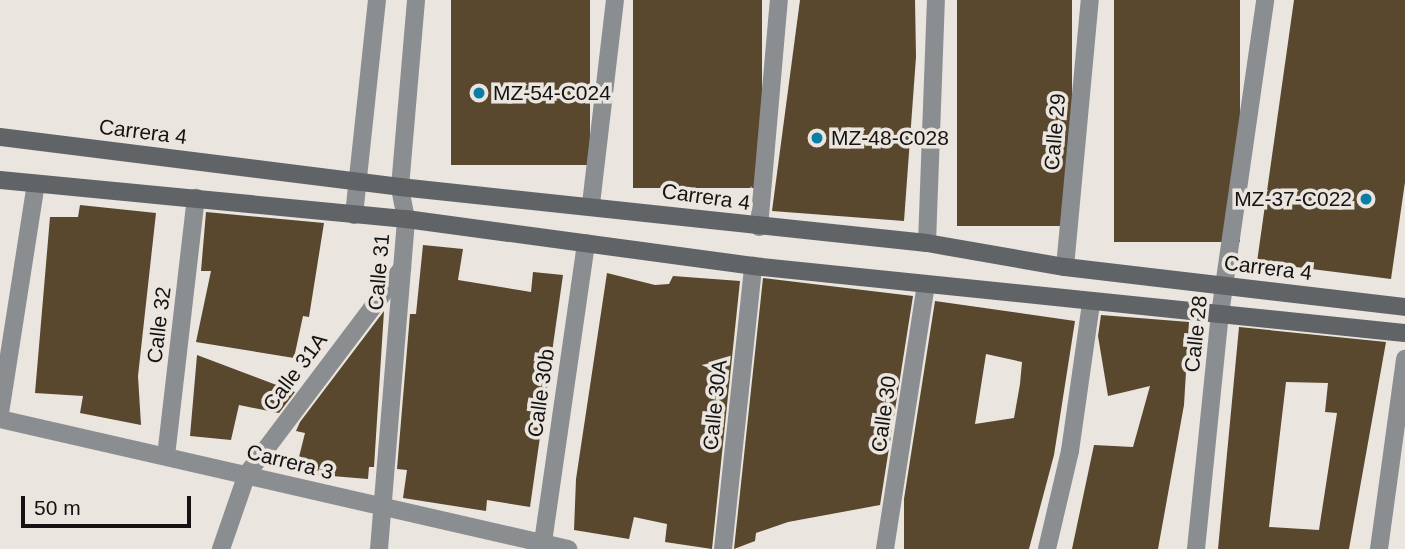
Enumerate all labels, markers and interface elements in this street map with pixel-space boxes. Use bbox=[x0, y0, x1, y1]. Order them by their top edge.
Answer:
place label: MZ-54-C024 bbox=[493, 80, 611, 106]
marker: MZ-54-C024 bbox=[471, 85, 487, 101]
street label: Calle 29 bbox=[1039, 93, 1071, 171]
street label: Carrera 4 bbox=[97, 114, 189, 150]
place label: MZ-48-C028 bbox=[831, 125, 949, 151]
marker: MZ-48-C028 bbox=[809, 130, 825, 146]
street label: Carrera 4 bbox=[660, 178, 752, 216]
place label: MZ-37-C022 bbox=[1234, 186, 1352, 212]
marker: MZ-37-C022 bbox=[1358, 191, 1374, 207]
street label: Calle 31 bbox=[363, 233, 395, 311]
street label: Carrera 4 bbox=[1222, 250, 1314, 286]
street label: Calle 32 bbox=[142, 285, 176, 365]
street label: Calle 28 bbox=[1179, 294, 1213, 374]
street label: Calle 31A bbox=[258, 328, 332, 416]
street label: Calle 30b bbox=[522, 347, 560, 439]
street label: Calle 30A bbox=[698, 358, 732, 452]
street label: Calle 30 bbox=[866, 374, 902, 454]
street label: Carrera 3 bbox=[244, 439, 336, 485]
scale bar bbox=[24, 482, 194, 526]
text: 50 m bbox=[34, 496, 81, 519]

